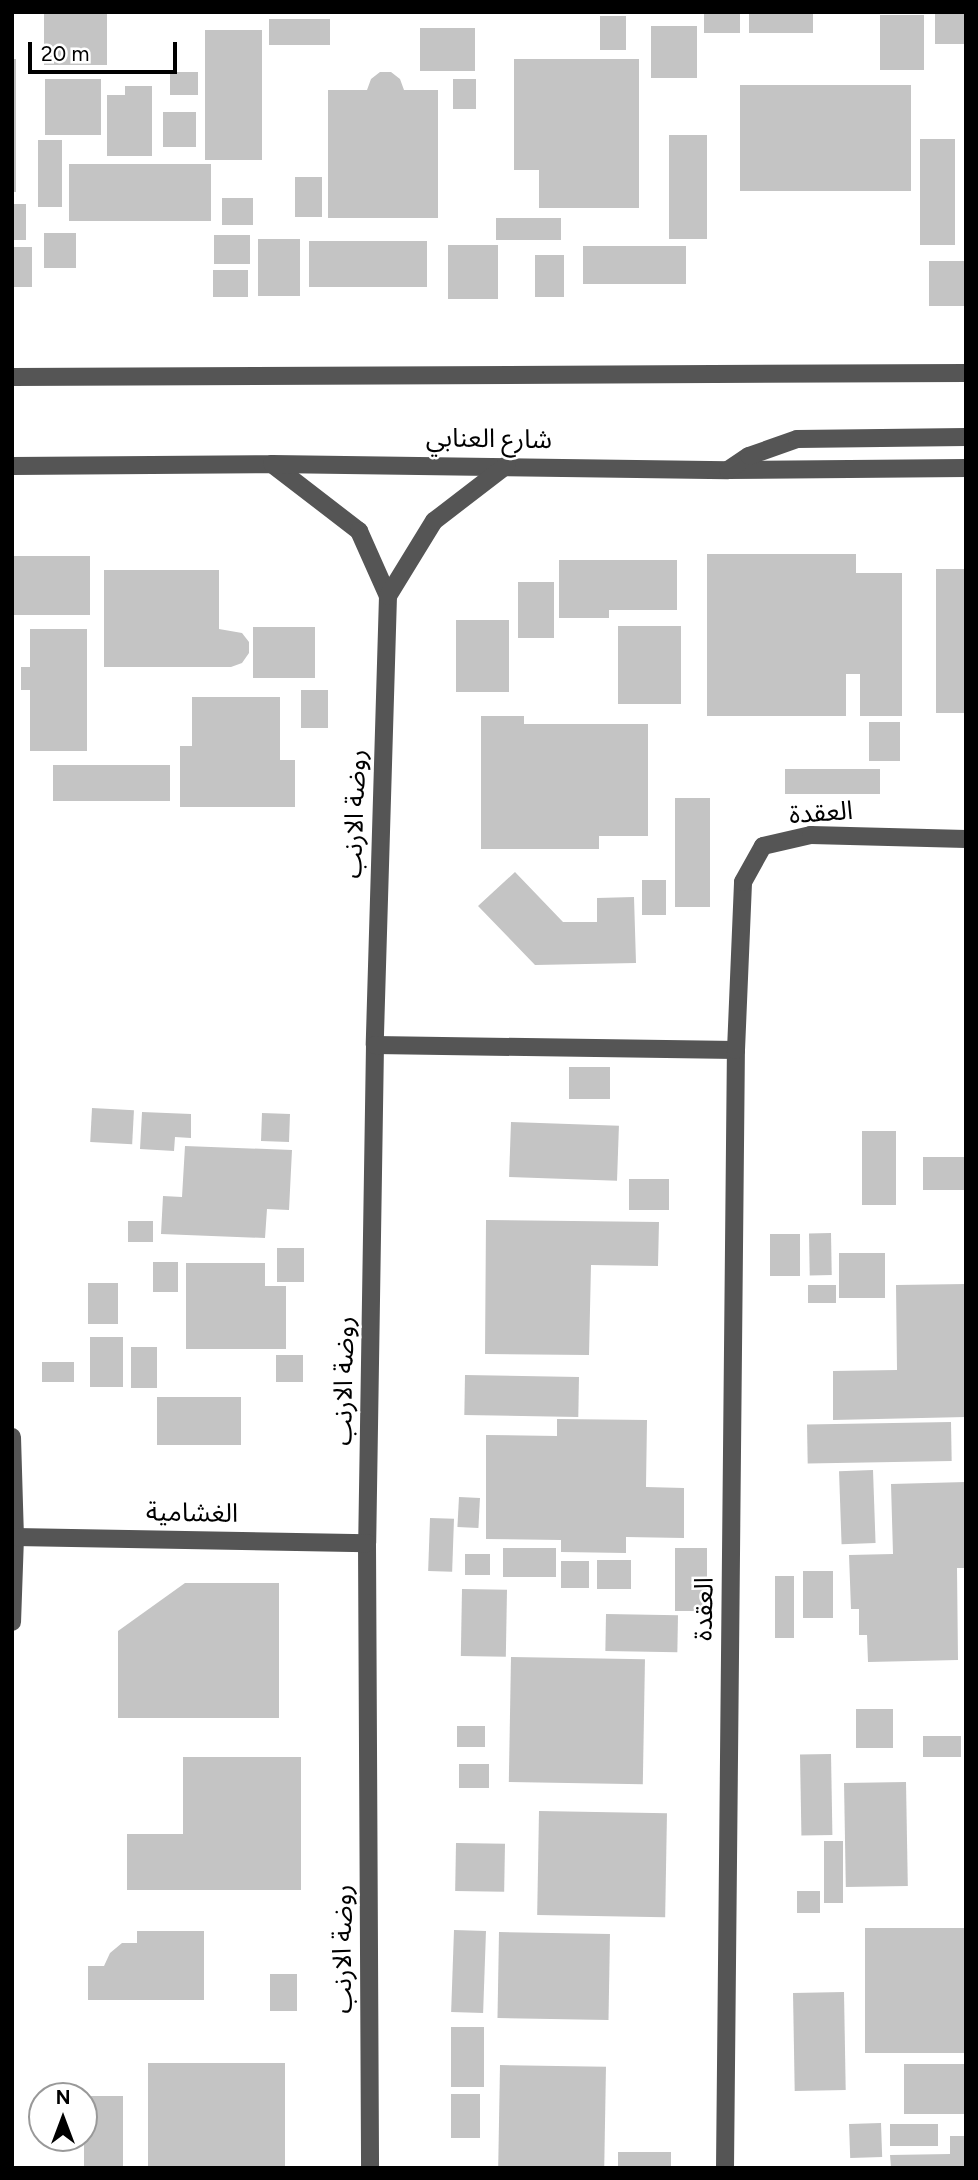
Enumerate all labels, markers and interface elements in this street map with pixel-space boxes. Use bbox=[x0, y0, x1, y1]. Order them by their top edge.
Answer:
scale bar bbox=[32, 28, 180, 72]
text: 20 m bbox=[41, 41, 89, 66]
street label: شارع العنابي bbox=[426, 422, 552, 456]
street label: روضة الارنب bbox=[337, 749, 373, 879]
street label: العقدة bbox=[788, 795, 854, 831]
street label: روضة الارنب bbox=[327, 1316, 361, 1446]
street label: الغشامية bbox=[146, 1497, 238, 1529]
street label: العقدة bbox=[688, 1577, 720, 1641]
street label: روضة الارنب bbox=[327, 1884, 359, 2014]
north arrow bbox=[28, 2082, 98, 2152]
text: N bbox=[56, 2086, 70, 2109]

